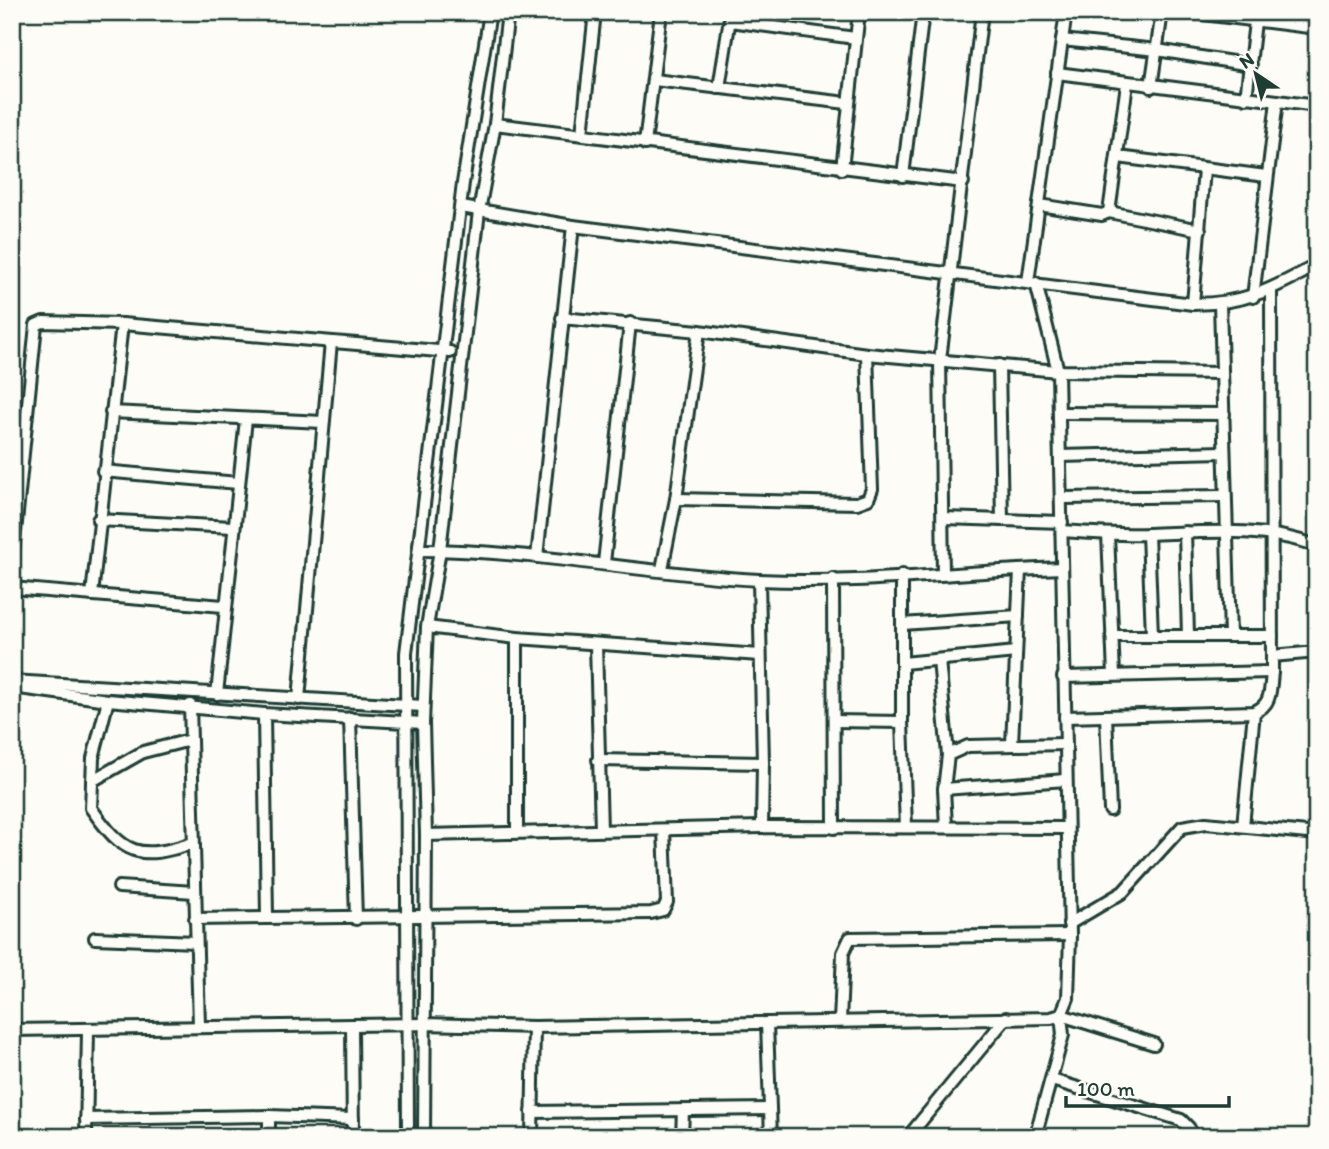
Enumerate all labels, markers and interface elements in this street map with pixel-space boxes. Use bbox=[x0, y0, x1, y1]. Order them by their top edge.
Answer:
north arrow bbox=[1220, 38, 1290, 108]
text: N bbox=[1235, 47, 1258, 74]
scale bar bbox=[1066, 1065, 1229, 1109]
text: 100 m bbox=[1077, 1076, 1135, 1101]

